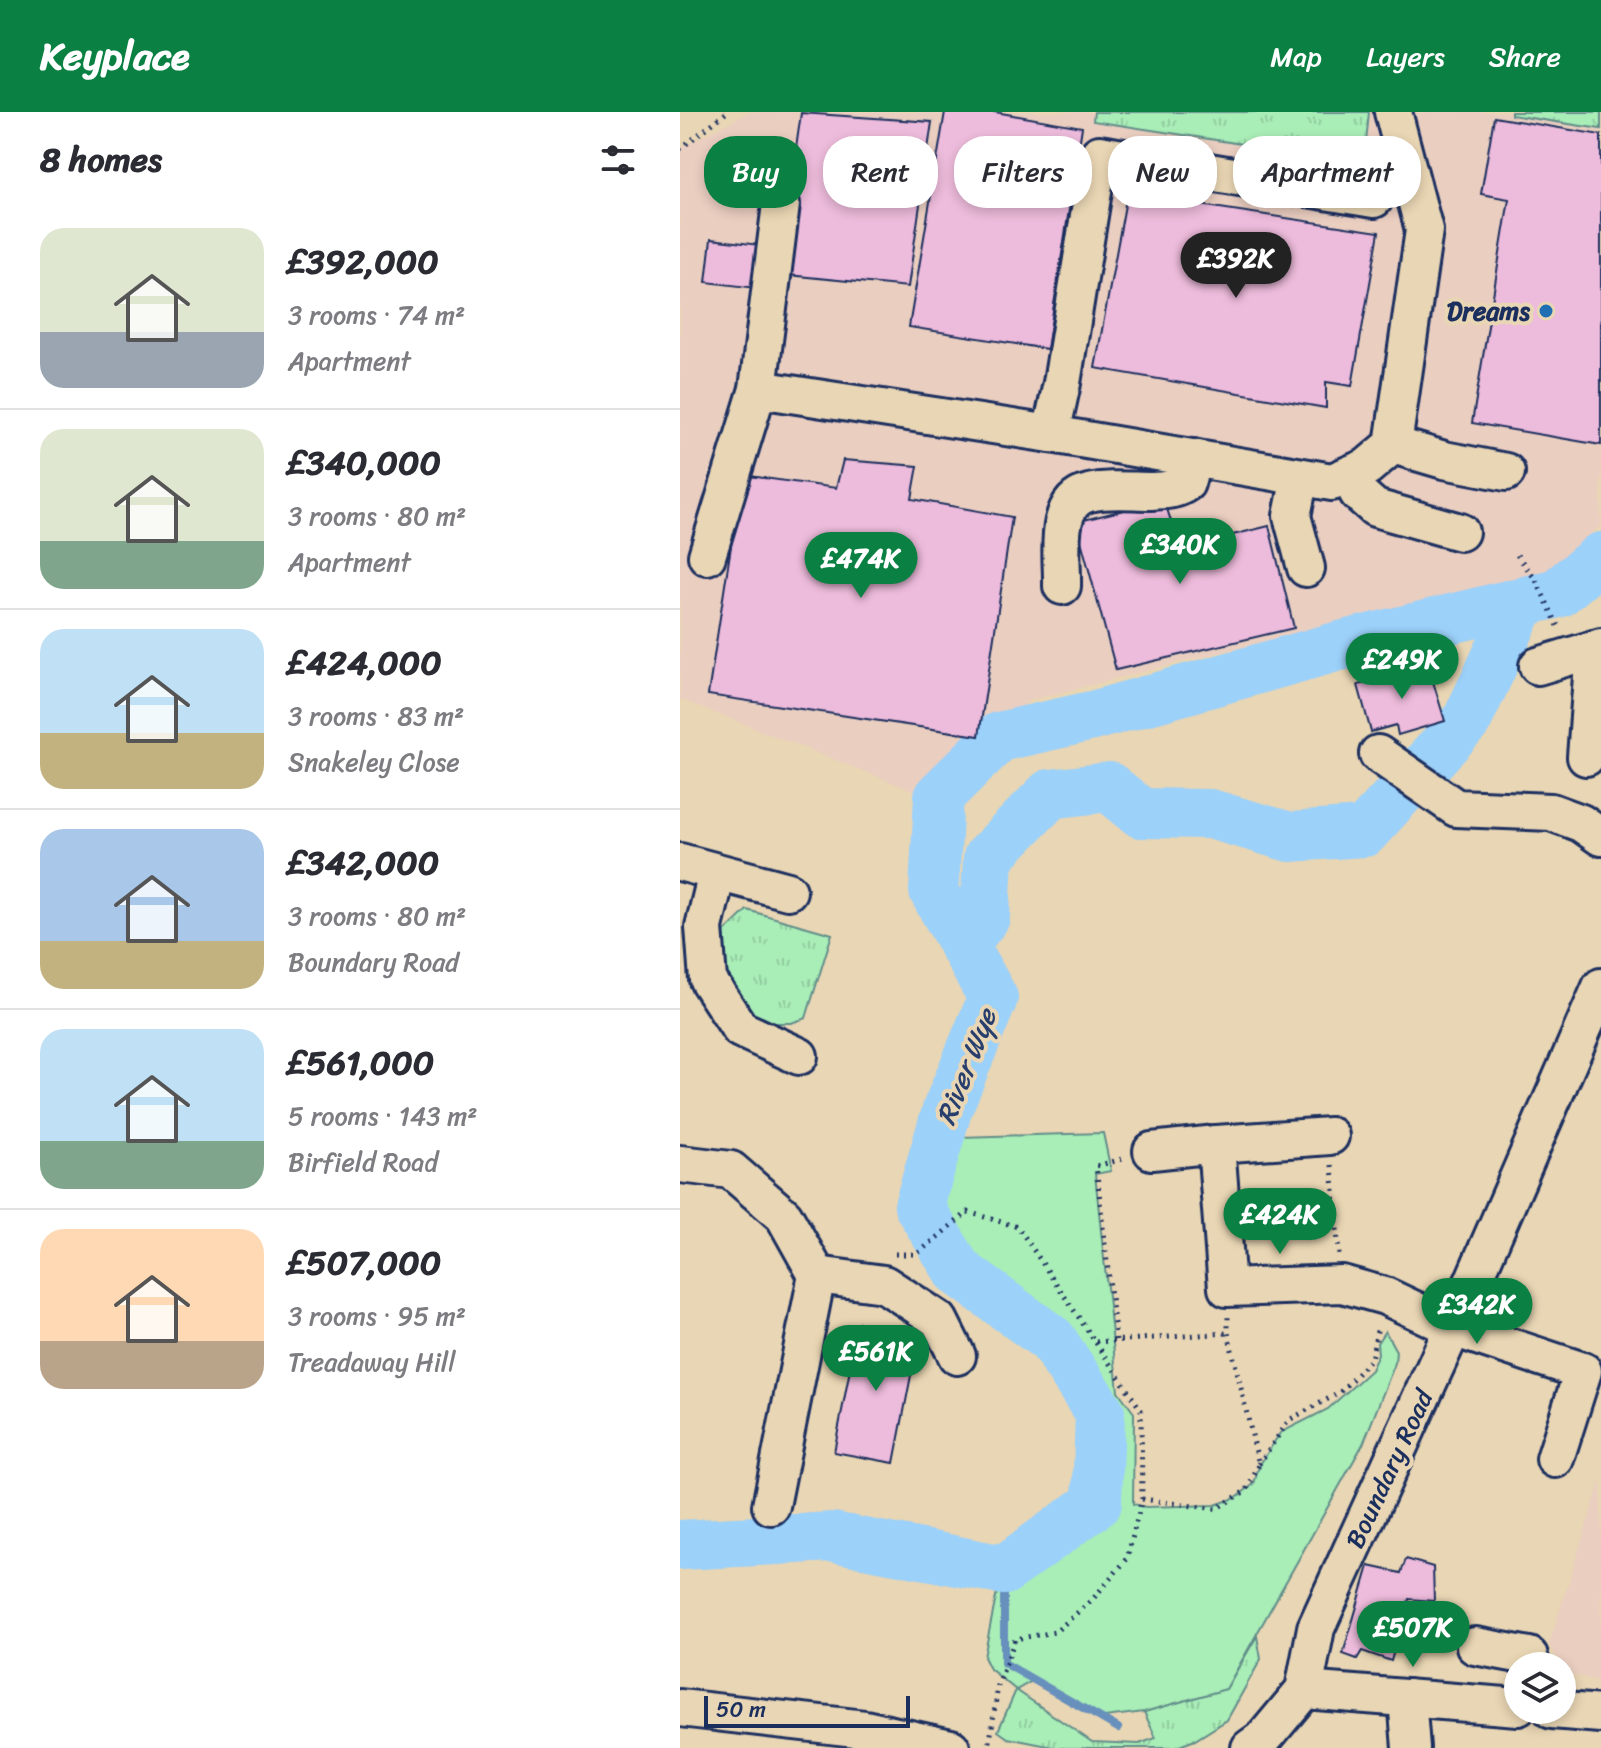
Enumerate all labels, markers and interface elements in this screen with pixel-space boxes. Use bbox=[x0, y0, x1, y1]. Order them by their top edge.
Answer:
text: Keyplace bbox=[40, 23, 190, 90]
text: Map bbox=[1270, 32, 1322, 81]
text: Layers bbox=[1366, 32, 1445, 81]
text: Share bbox=[1489, 32, 1561, 81]
text: 8 homes bbox=[40, 130, 162, 190]
chip: Buy bbox=[704, 136, 807, 208]
chip: Rent bbox=[823, 136, 938, 208]
chip: Filters bbox=[954, 136, 1092, 208]
chip: New bbox=[1108, 136, 1217, 208]
chip: Apartment bbox=[1233, 136, 1421, 208]
icon: filters bbox=[596, 138, 640, 182]
text: £392,000 bbox=[288, 232, 439, 292]
pin: £392K bbox=[1180, 232, 1292, 300]
text: £392K bbox=[1199, 235, 1273, 281]
icon: home bbox=[104, 260, 200, 356]
place label: Dreams bbox=[1447, 288, 1531, 334]
text: 3 rooms · 74 m² bbox=[288, 292, 465, 338]
marker: Dreams bbox=[1537, 302, 1555, 320]
text: Apartment bbox=[288, 338, 411, 384]
text: £340,000 bbox=[288, 433, 441, 493]
icon: home bbox=[104, 461, 200, 557]
text: 3 rooms · 80 m² bbox=[288, 493, 466, 539]
pin: £340K bbox=[1124, 518, 1236, 586]
text: £340K bbox=[1142, 521, 1218, 567]
pin: £474K bbox=[805, 532, 917, 600]
text: £474K bbox=[823, 535, 899, 581]
text: Apartment bbox=[288, 539, 411, 585]
text: £424,000 bbox=[288, 633, 442, 693]
pin: £249K bbox=[1346, 633, 1458, 701]
text: £249K bbox=[1364, 636, 1440, 682]
icon: home bbox=[104, 661, 200, 757]
text: 3 rooms · 83 m² bbox=[288, 693, 464, 739]
text: Snakeley Close bbox=[288, 739, 460, 785]
text: £342,000 bbox=[288, 833, 439, 893]
icon: home bbox=[104, 861, 200, 957]
text: 3 rooms · 80 m² bbox=[288, 893, 466, 939]
text: Boundary Road bbox=[288, 939, 459, 985]
water label: River Wye bbox=[922, 1000, 1011, 1132]
text: £561,000 bbox=[288, 1033, 434, 1093]
icon: home bbox=[104, 1061, 200, 1157]
text: 5 rooms · 143 m² bbox=[288, 1093, 477, 1139]
text: Birfield Road bbox=[288, 1139, 438, 1185]
pin: £424K bbox=[1224, 1188, 1336, 1256]
text: £424K bbox=[1241, 1191, 1319, 1237]
text: £507,000 bbox=[288, 1233, 441, 1293]
icon: home bbox=[104, 1261, 200, 1357]
pin: £342K bbox=[1421, 1278, 1533, 1346]
text: £342K bbox=[1439, 1281, 1515, 1327]
text: 3 rooms · 95 m² bbox=[288, 1293, 466, 1339]
pin: £561K bbox=[820, 1325, 932, 1393]
text: £561K bbox=[840, 1328, 912, 1374]
text: Treadaway Hill bbox=[288, 1339, 456, 1385]
street label: Boundary Road bbox=[1332, 1380, 1447, 1556]
pin: £507K bbox=[1357, 1601, 1469, 1669]
text: £507K bbox=[1375, 1604, 1451, 1650]
map controls bbox=[1504, 1652, 1576, 1724]
button: layers bbox=[1504, 1652, 1576, 1724]
text: 50 m bbox=[716, 1690, 766, 1729]
scale bar bbox=[704, 1692, 910, 1728]

